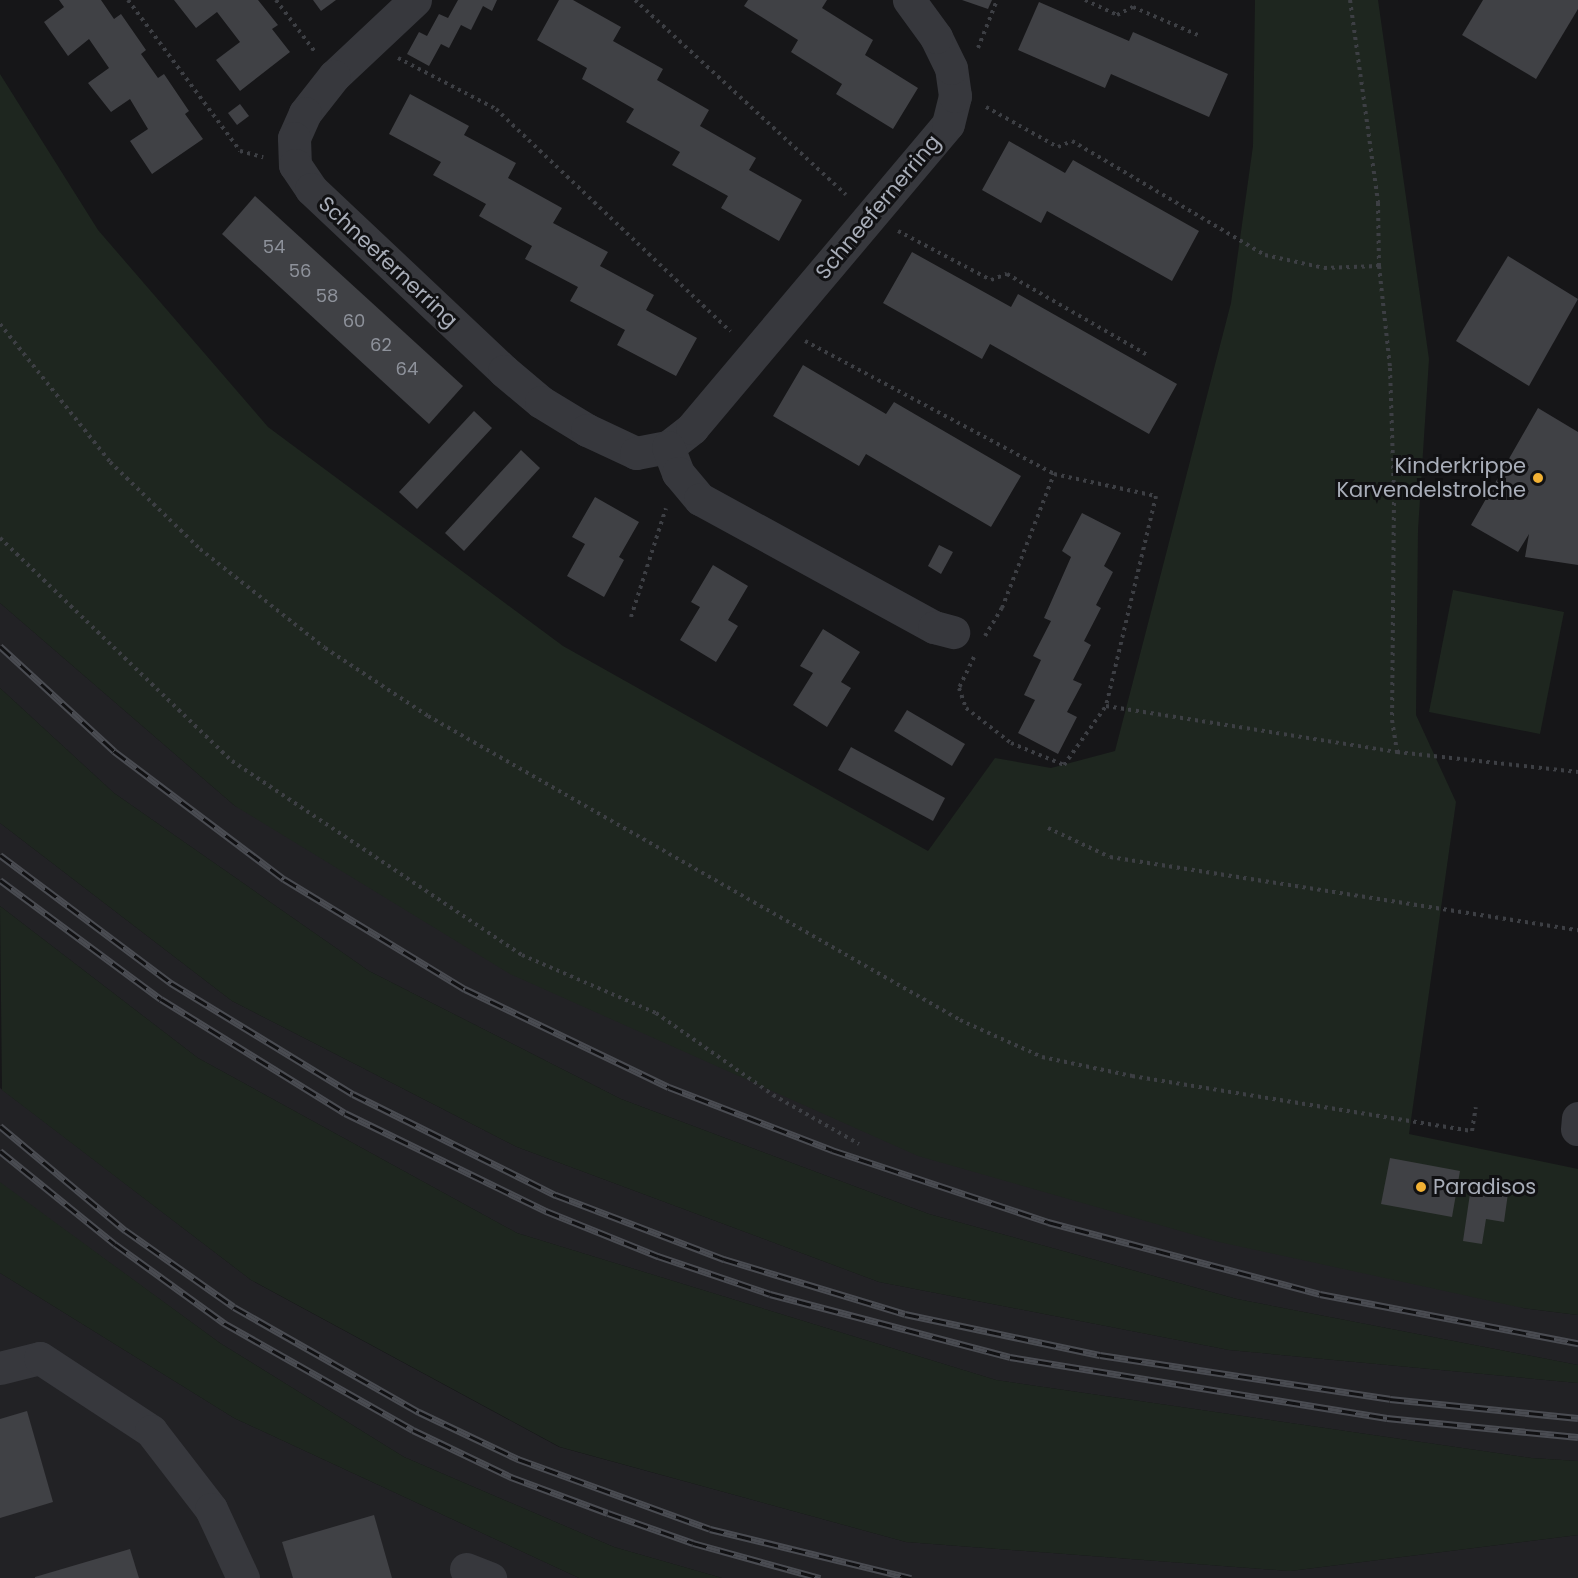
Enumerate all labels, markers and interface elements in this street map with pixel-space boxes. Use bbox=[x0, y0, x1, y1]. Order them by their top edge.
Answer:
street label: Schneefernerring bbox=[810, 130, 946, 284]
street label: Schneefernerring bbox=[313, 191, 463, 333]
house number: 54 bbox=[263, 236, 285, 258]
house number: 56 bbox=[289, 260, 311, 282]
house number: 58 bbox=[316, 285, 338, 307]
house number: 60 bbox=[343, 310, 365, 332]
house number: 62 bbox=[370, 334, 392, 356]
house number: 64 bbox=[396, 358, 418, 380]
place label: Kinderkrippe Karvendelstrolche bbox=[1337, 453, 1526, 503]
marker: Kinderkrippe Karvendelstrolche bbox=[1531, 471, 1545, 485]
place label: Paradisos bbox=[1433, 1174, 1536, 1200]
marker: Paradisos bbox=[1414, 1180, 1428, 1194]

